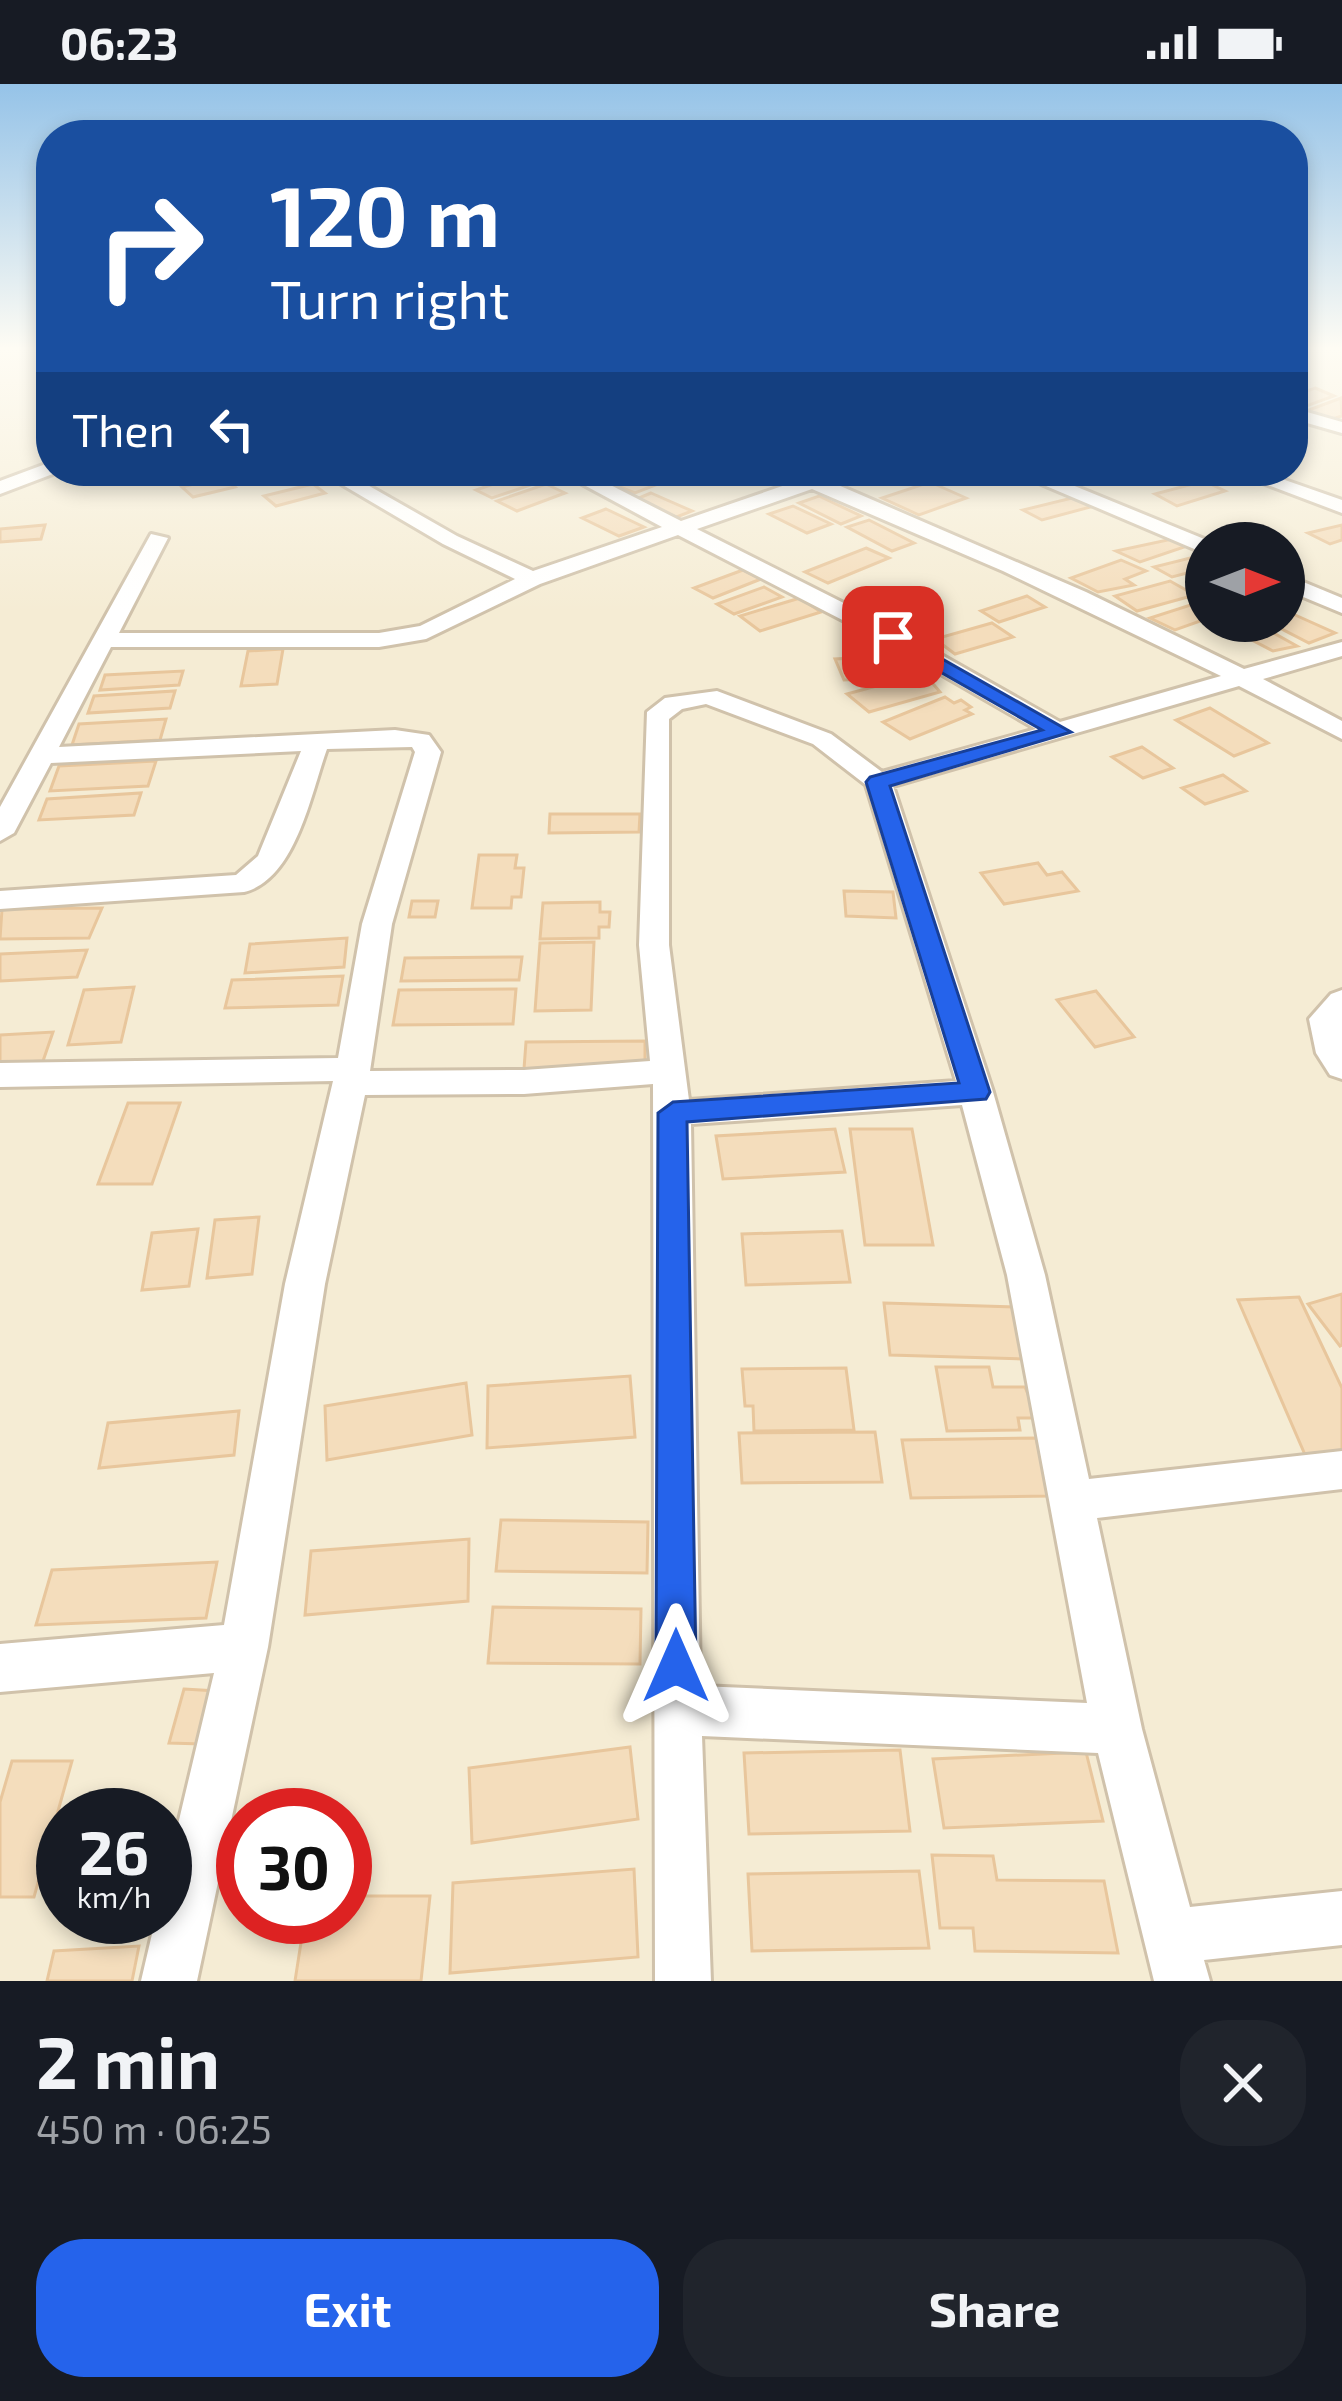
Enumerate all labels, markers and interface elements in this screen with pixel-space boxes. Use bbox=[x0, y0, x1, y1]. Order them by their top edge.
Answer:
text: 06:23 bbox=[60, 15, 178, 69]
text: 120 m bbox=[270, 163, 500, 264]
icon: right bbox=[72, 168, 228, 324]
text: Turn right bbox=[270, 265, 510, 330]
icon: left bbox=[199, 396, 265, 462]
text: Then bbox=[72, 402, 175, 456]
north arrow bbox=[1185, 522, 1305, 642]
map controls bbox=[1185, 522, 1305, 642]
pin bbox=[842, 586, 944, 688]
icon: arrive bbox=[860, 604, 926, 670]
position arrow bbox=[613, 1603, 739, 1729]
speed limit sign: 30 bbox=[216, 1788, 372, 1944]
text: 26 bbox=[79, 1815, 149, 1887]
text: km/h bbox=[77, 1878, 151, 1914]
text: 2 min bbox=[36, 2017, 220, 2103]
button: close bbox=[1180, 2020, 1306, 2146]
text: 450 m · 06:25 bbox=[36, 2105, 272, 2152]
button: Exit bbox=[36, 2239, 659, 2377]
button: Share bbox=[683, 2239, 1306, 2377]

